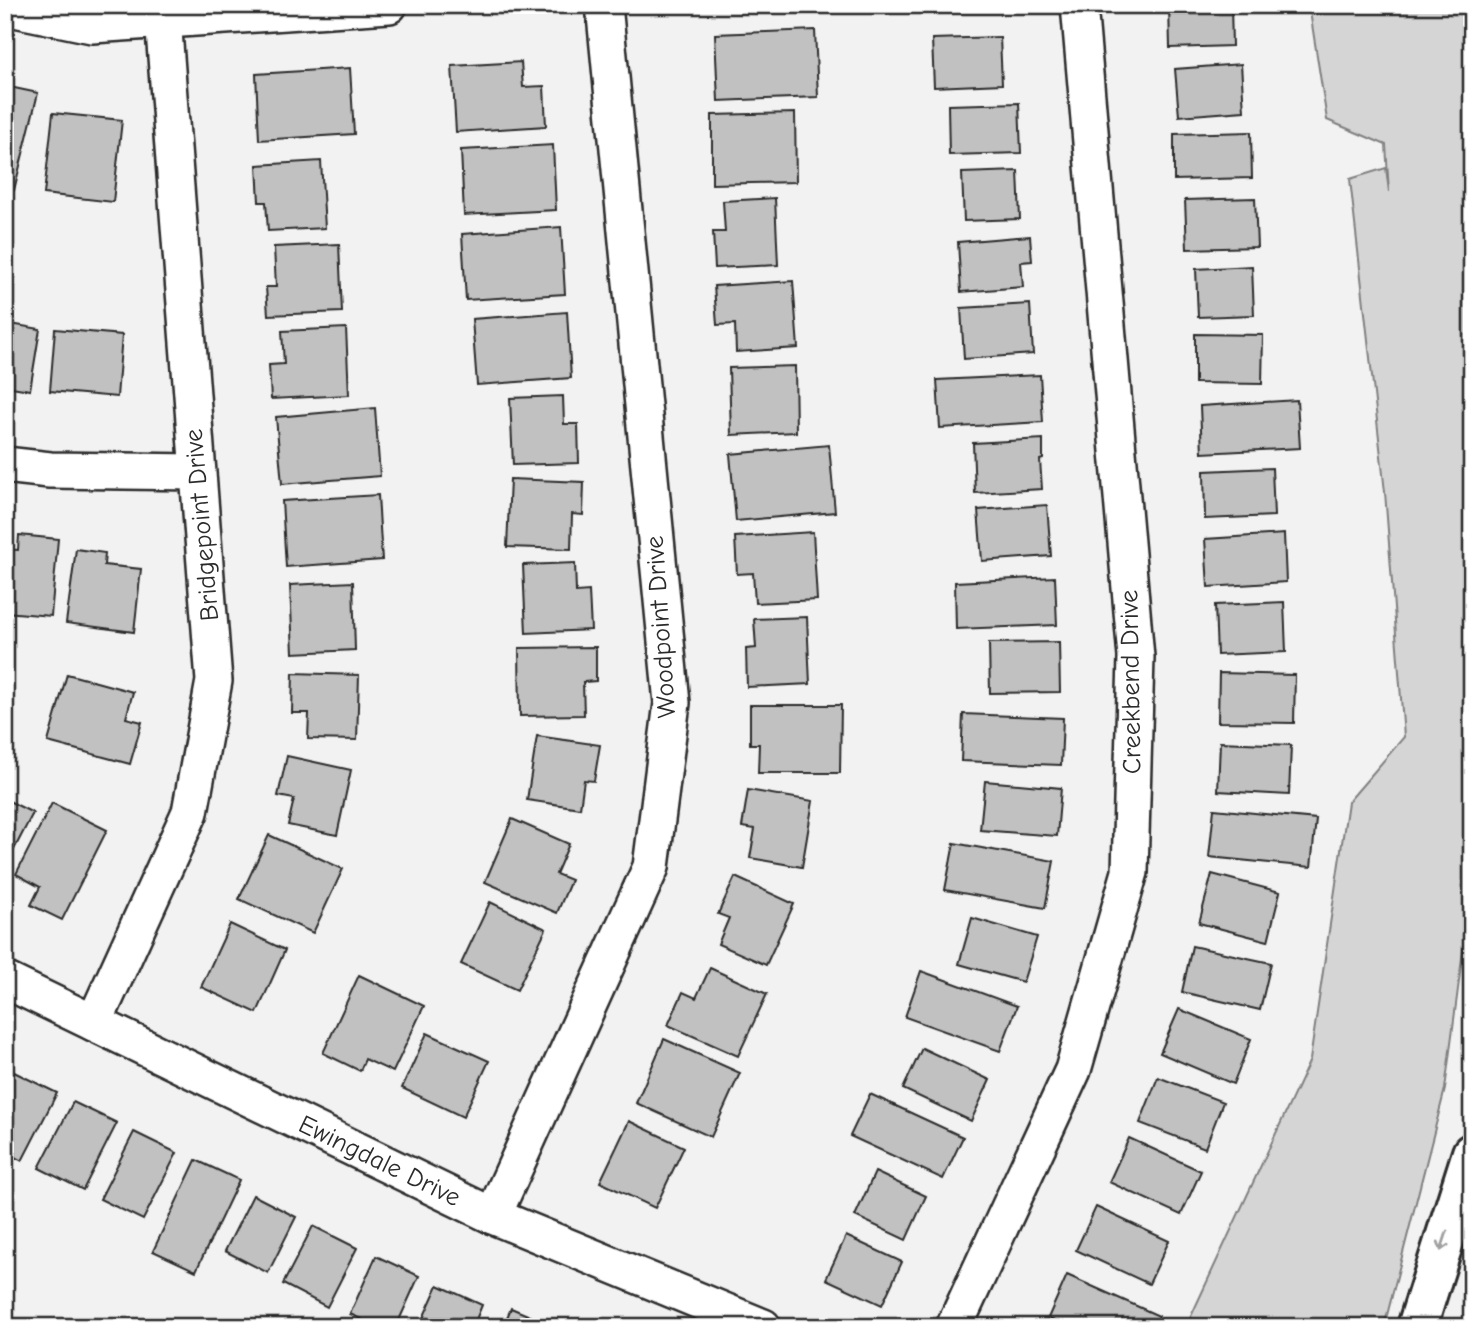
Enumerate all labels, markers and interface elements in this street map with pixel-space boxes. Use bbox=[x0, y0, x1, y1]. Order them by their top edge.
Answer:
street label: Bridgepoint Drive bbox=[179, 428, 225, 622]
street label: Woodpoint Drive bbox=[640, 535, 682, 719]
street label: Creekbend Drive bbox=[1114, 590, 1148, 774]
street label: Ewingdale Drive bbox=[294, 1109, 465, 1213]
one-way arrow bbox=[1436, 1230, 1449, 1252]

